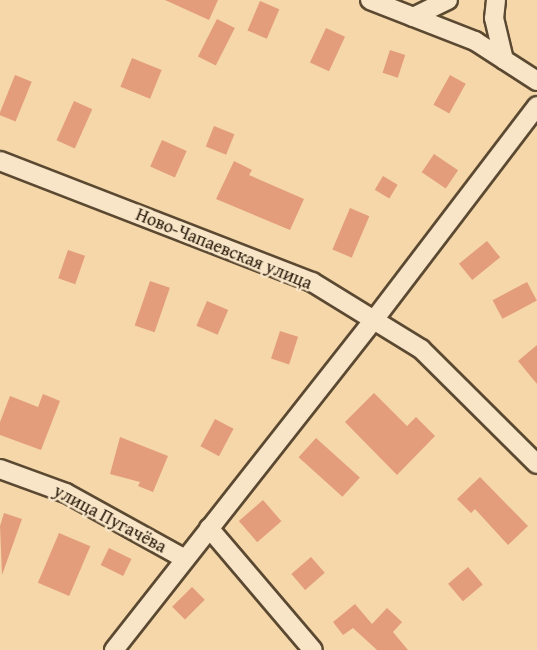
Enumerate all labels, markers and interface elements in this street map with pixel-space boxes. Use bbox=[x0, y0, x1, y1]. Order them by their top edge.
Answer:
street label: Ново-Чапаевская улица bbox=[133, 204, 315, 294]
street label: улица Пугачёва bbox=[50, 480, 170, 558]

